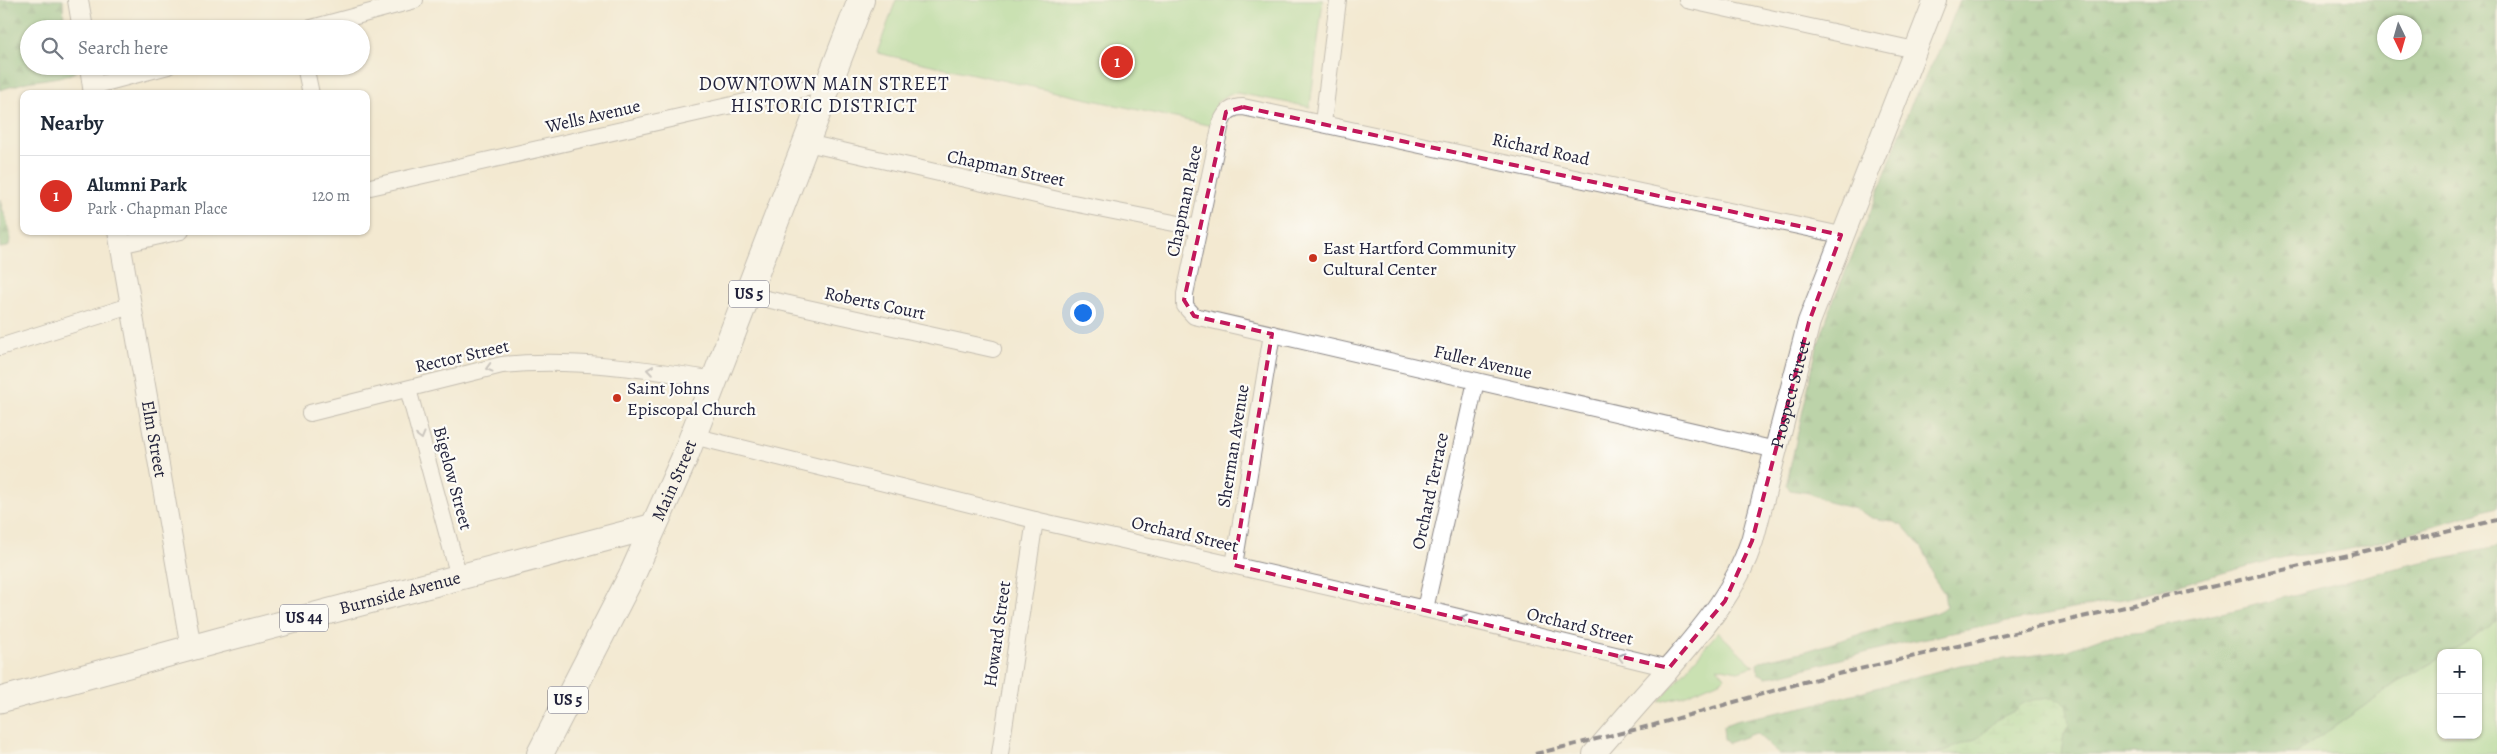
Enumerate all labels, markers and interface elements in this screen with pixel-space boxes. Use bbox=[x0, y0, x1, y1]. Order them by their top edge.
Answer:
north arrow bbox=[2377, 15, 2422, 60]
search box bbox=[20, 20, 370, 75]
icon: search bbox=[38, 34, 66, 62]
text: Search here bbox=[78, 35, 168, 61]
pin: 1 bbox=[1101, 43, 1133, 81]
district label: DOWNTOWN MAIN STREET HISTORIC DISTRICT bbox=[698, 71, 950, 119]
street label: Wells Avenue bbox=[542, 93, 643, 139]
text: Nearby bbox=[40, 109, 103, 137]
street label: Richard Road bbox=[1490, 127, 1592, 171]
street label: Chapman Place bbox=[1160, 143, 1208, 259]
street label: Chapman Street bbox=[945, 144, 1067, 192]
text: Alumni Park bbox=[87, 172, 187, 198]
text: 1 bbox=[53, 185, 59, 207]
text: 120 m bbox=[312, 185, 350, 207]
text: Park · Chapman Place bbox=[87, 198, 228, 220]
place label: East Hartford Community Cultural Center bbox=[1323, 236, 1517, 281]
marker: East Hartford Community Cultural Center bbox=[1307, 252, 1319, 264]
road number: US 5 bbox=[729, 280, 769, 308]
street label: Roberts Court bbox=[822, 281, 928, 325]
your location bbox=[1070, 300, 1096, 326]
street label: Rector Street bbox=[413, 334, 511, 378]
street label: Prospect Street bbox=[1765, 337, 1816, 451]
street label: Fuller Avenue bbox=[1432, 339, 1534, 385]
one-way arrow bbox=[484, 362, 493, 373]
one-way arrow bbox=[646, 365, 654, 376]
place label: Saint Johns Episcopal Church bbox=[627, 376, 757, 421]
street label: Sherman Avenue bbox=[1211, 383, 1255, 509]
marker: Saint Johns Episcopal Church bbox=[611, 392, 623, 404]
street label: Elm Street bbox=[136, 398, 173, 479]
street label: Bigelow Street bbox=[428, 424, 478, 533]
street label: Orchard Terrace bbox=[1406, 430, 1454, 552]
one-way arrow bbox=[415, 432, 426, 441]
street label: Main Street bbox=[646, 436, 702, 525]
street label: Orchard Street bbox=[1129, 510, 1241, 558]
street label: Burnside Avenue bbox=[337, 565, 463, 620]
street label: Howard Street bbox=[978, 579, 1016, 689]
street label: Orchard Street bbox=[1524, 601, 1636, 651]
road number: US 44 bbox=[280, 604, 328, 632]
one-way arrow bbox=[1459, 613, 1468, 624]
map controls bbox=[2437, 649, 2482, 739]
button: + bbox=[2437, 649, 2482, 694]
one-way arrow bbox=[1617, 652, 1626, 663]
road number: US 5 bbox=[548, 686, 588, 714]
button: − bbox=[2437, 694, 2482, 739]

